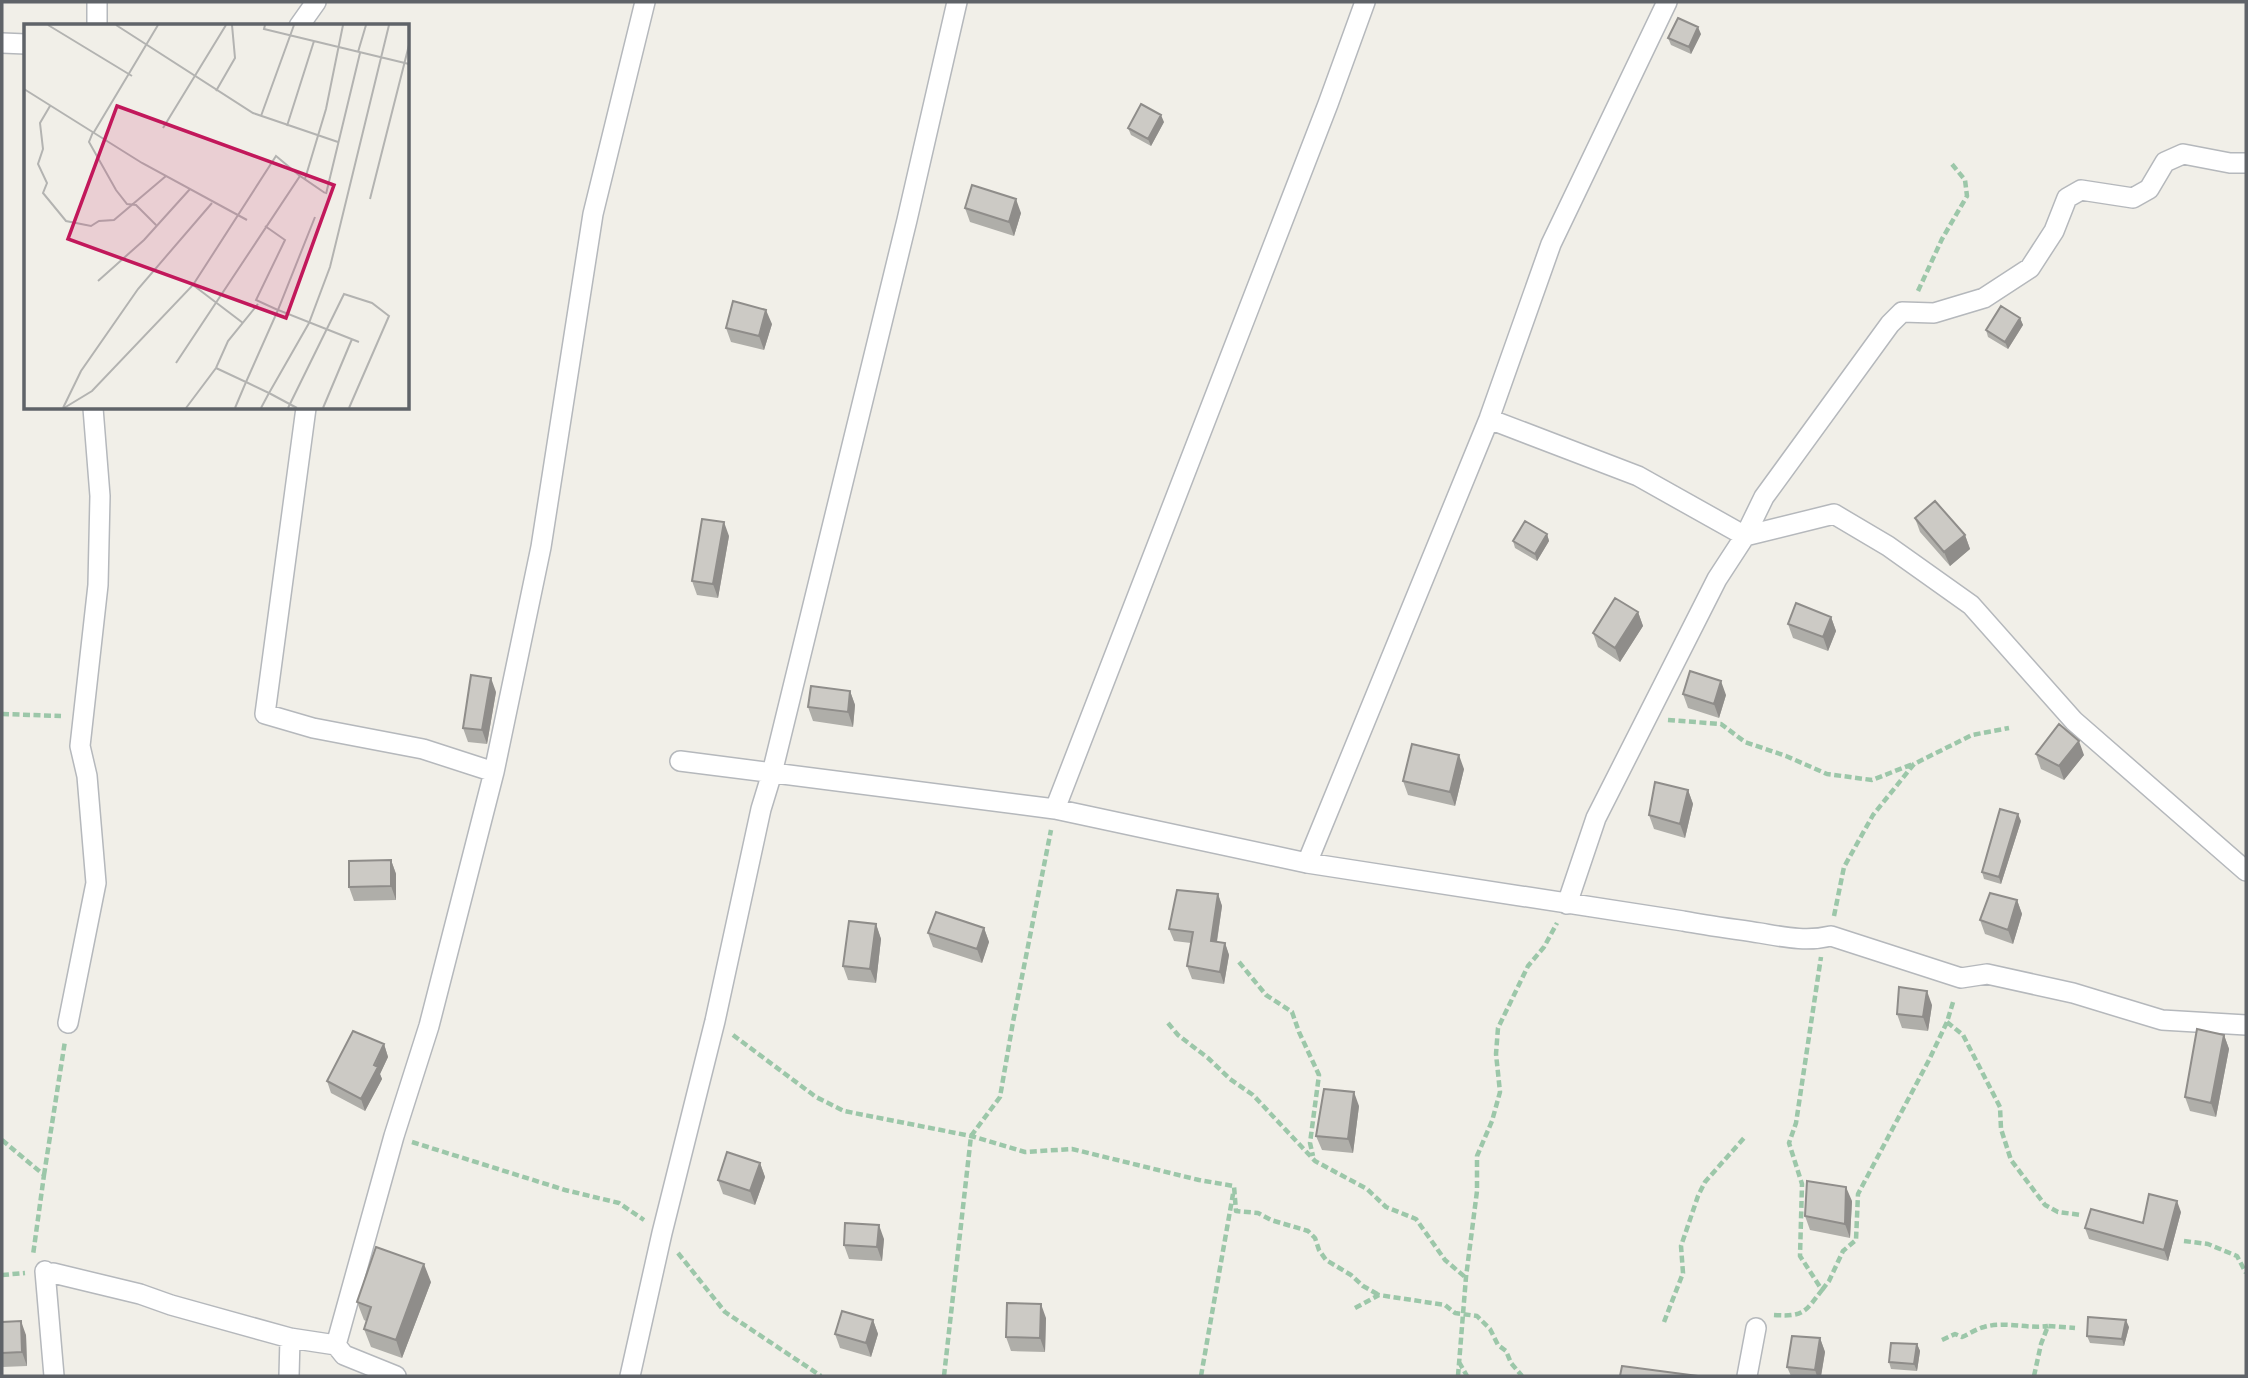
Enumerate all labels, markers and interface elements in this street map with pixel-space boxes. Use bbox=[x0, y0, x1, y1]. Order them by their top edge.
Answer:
inset map bbox=[24, 24, 410, 410]

